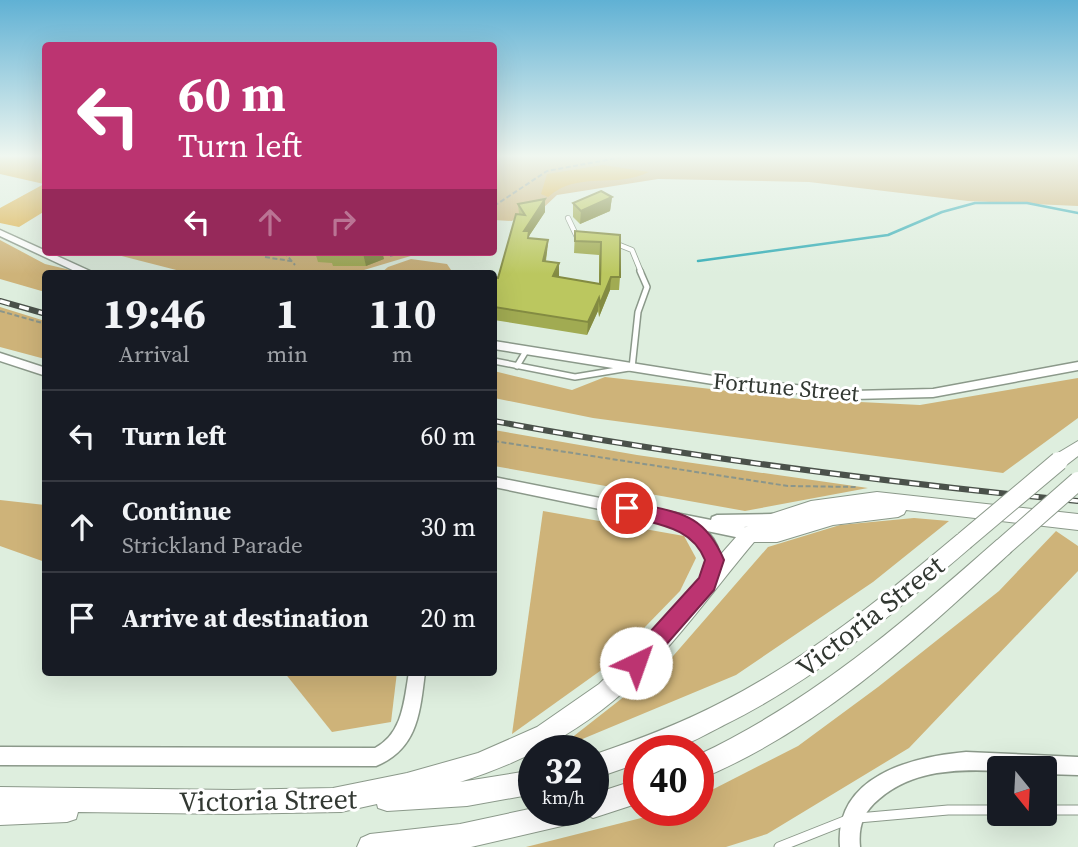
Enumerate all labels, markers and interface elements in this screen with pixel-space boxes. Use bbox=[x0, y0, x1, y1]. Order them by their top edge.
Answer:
text: 60 m bbox=[178, 60, 286, 127]
icon: left bbox=[63, 70, 154, 161]
text: Turn left bbox=[178, 124, 302, 168]
icon: left bbox=[178, 203, 216, 241]
icon: ahead bbox=[251, 203, 289, 241]
icon: right bbox=[324, 203, 362, 241]
text: 19:46 bbox=[102, 284, 206, 342]
text: 1 bbox=[276, 284, 299, 342]
text: 110 bbox=[368, 284, 437, 342]
text: Arrival bbox=[119, 338, 190, 370]
text: min bbox=[266, 338, 308, 370]
text: m bbox=[392, 338, 413, 370]
street label: Fortune Street bbox=[712, 365, 861, 409]
icon: left bbox=[63, 417, 101, 455]
text: Turn left bbox=[122, 418, 226, 454]
text: 60 m bbox=[421, 418, 476, 454]
pin bbox=[597, 478, 657, 538]
icon: arrive bbox=[608, 489, 646, 527]
text: Continue bbox=[122, 493, 231, 529]
icon: ahead bbox=[63, 508, 101, 546]
text: 30 m bbox=[421, 509, 476, 545]
text: Strickland Parade bbox=[122, 529, 303, 561]
street label: Victoria Street bbox=[788, 546, 952, 686]
icon: arrive bbox=[63, 599, 101, 637]
text: Arrive at destination bbox=[122, 600, 369, 636]
text: 20 m bbox=[421, 600, 476, 636]
position arrow bbox=[599, 626, 673, 700]
speed limit sign: 40 bbox=[623, 735, 714, 826]
text: 32 bbox=[545, 747, 582, 795]
north arrow bbox=[987, 756, 1057, 826]
map controls bbox=[987, 756, 1057, 826]
street label: Victoria Street bbox=[179, 779, 358, 821]
text: km/h bbox=[542, 785, 585, 810]

